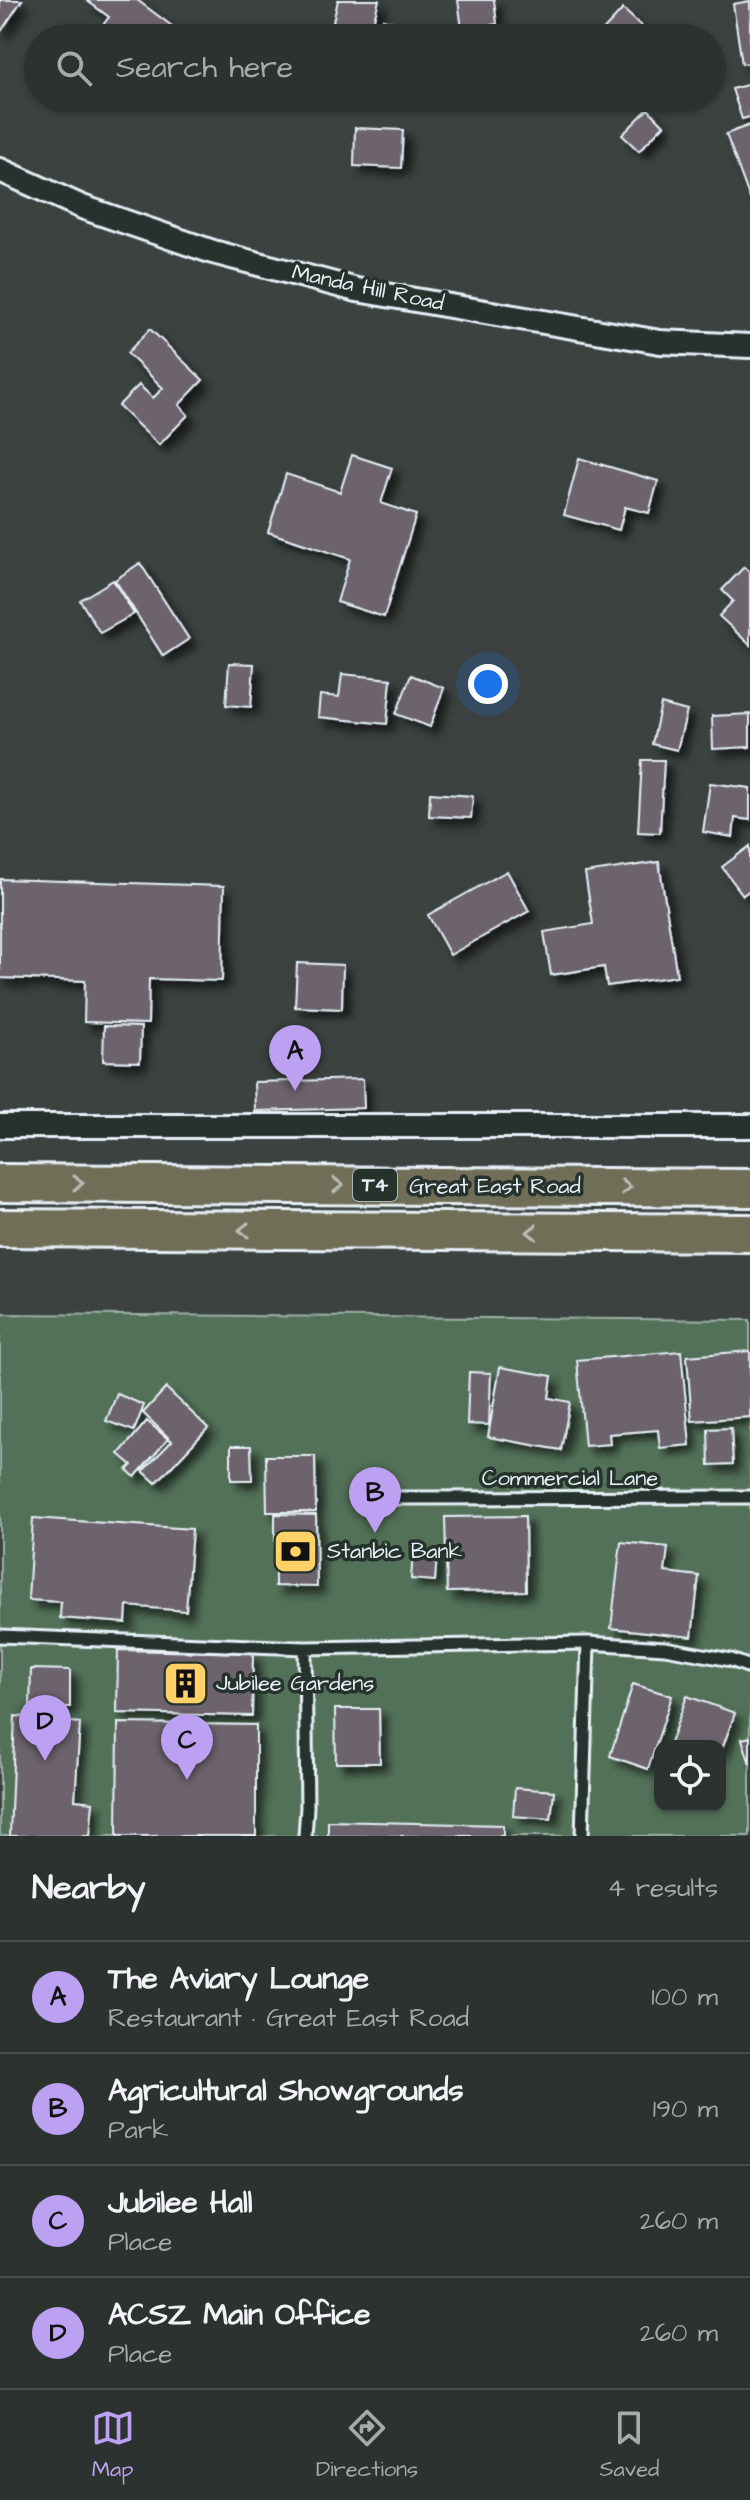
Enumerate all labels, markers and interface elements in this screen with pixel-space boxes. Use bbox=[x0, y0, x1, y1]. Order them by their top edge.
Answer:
search box bbox=[24, 24, 726, 112]
icon: search bbox=[52, 46, 96, 90]
text: Search here bbox=[116, 47, 293, 89]
street label: Manda Hill Road bbox=[289, 257, 447, 319]
your location bbox=[468, 664, 508, 704]
pin: A bbox=[269, 1025, 321, 1091]
road number: T4 bbox=[353, 1169, 397, 1201]
street label: Great East Road bbox=[409, 1171, 581, 1202]
one-way arrow bbox=[72, 1174, 85, 1192]
one-way arrow bbox=[332, 1176, 345, 1194]
one-way arrow bbox=[620, 1178, 633, 1196]
one-way arrow bbox=[237, 1221, 250, 1238]
one-way arrow bbox=[525, 1223, 538, 1240]
street label: Commercial Lane bbox=[482, 1463, 658, 1494]
pin: B bbox=[349, 1467, 401, 1533]
bank icon: Stanbic Bank bbox=[272, 1527, 320, 1575]
place label: Stanbic Bank bbox=[327, 1536, 462, 1567]
building icon: Jubilee Gardens bbox=[161, 1659, 209, 1707]
place label: Jubilee Gardens bbox=[216, 1668, 374, 1699]
pin: D bbox=[19, 1695, 71, 1761]
pin: C bbox=[161, 1714, 213, 1780]
map controls bbox=[654, 1740, 726, 1812]
button: locate bbox=[654, 1740, 726, 1812]
text: Nearby bbox=[32, 1864, 146, 1912]
text: 4 results bbox=[608, 1870, 718, 1906]
text: The Aviary Lounge bbox=[108, 1958, 369, 2000]
text: A bbox=[50, 1979, 66, 2015]
text: 100 m bbox=[651, 1979, 718, 2015]
text: Restaurant · Great East Road bbox=[108, 2000, 469, 2036]
text: Agricultural Showgrounds bbox=[108, 2070, 463, 2112]
text: B bbox=[49, 2091, 67, 2127]
text: 190 m bbox=[653, 2091, 718, 2127]
text: Park bbox=[108, 2112, 168, 2148]
text: Jubilee Hall bbox=[108, 2182, 253, 2224]
text: C bbox=[49, 2203, 67, 2239]
text: 260 m bbox=[640, 2203, 718, 2239]
text: Place bbox=[108, 2224, 172, 2260]
text: ACSZ Main Office bbox=[108, 2294, 370, 2336]
text: D bbox=[50, 2315, 66, 2351]
text: 260 m bbox=[640, 2315, 718, 2351]
text: Place bbox=[108, 2336, 172, 2372]
tab: Map bbox=[91, 2406, 135, 2485]
tab: Directions bbox=[316, 2406, 418, 2485]
tab: Saved bbox=[599, 2406, 659, 2485]

